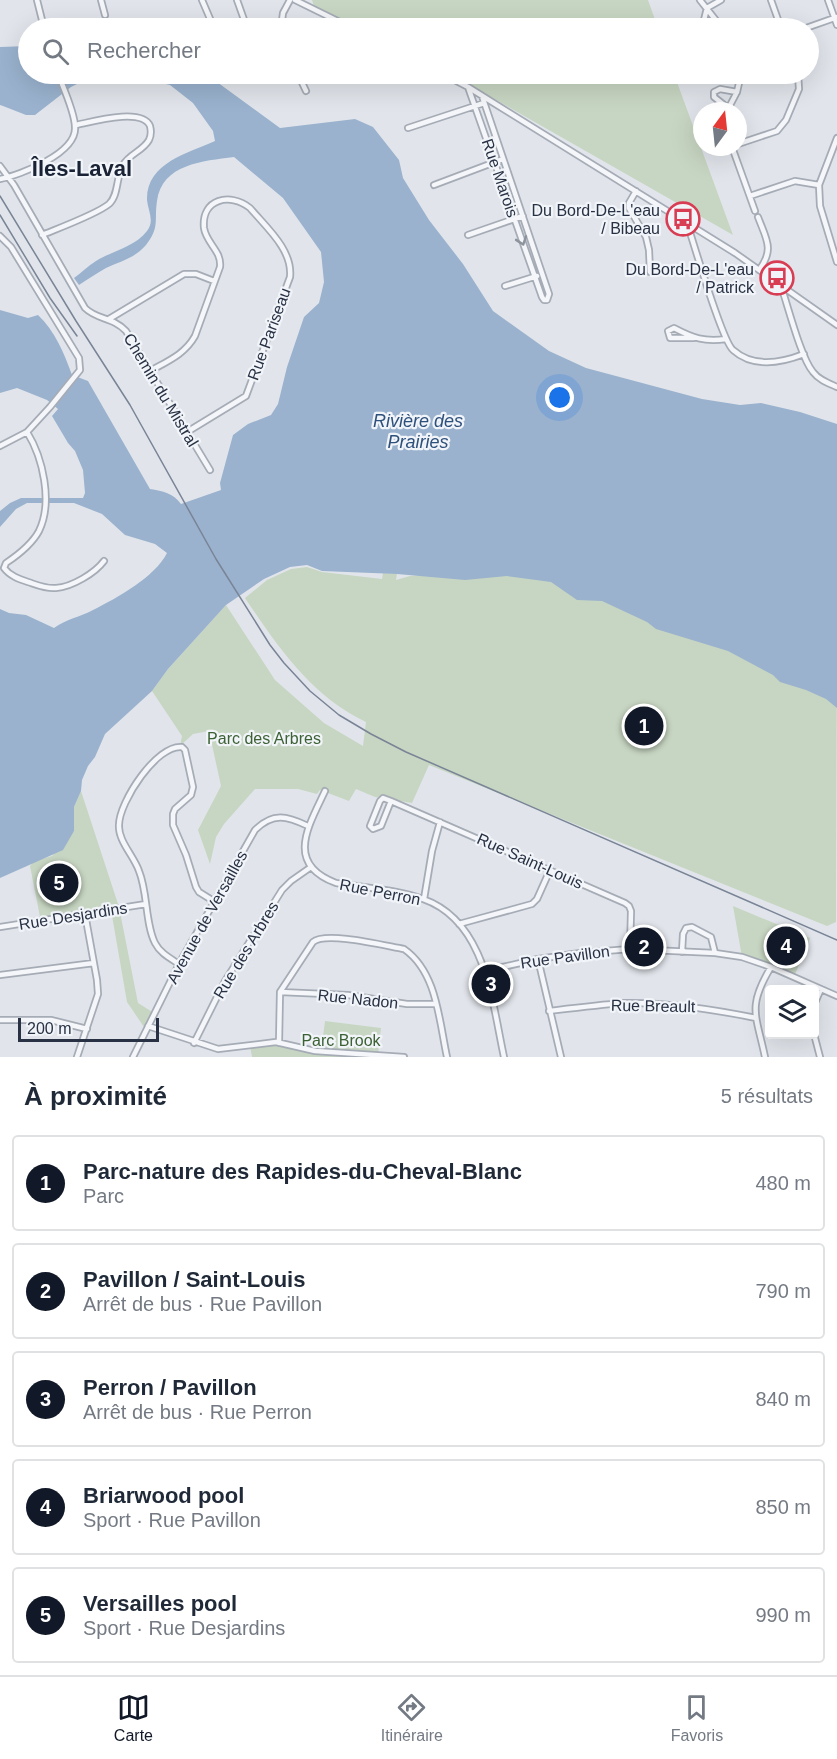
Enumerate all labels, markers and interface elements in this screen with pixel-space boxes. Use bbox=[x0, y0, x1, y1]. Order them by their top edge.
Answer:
search box bbox=[18, 18, 819, 84]
icon: search bbox=[39, 35, 72, 68]
text: Rechercher bbox=[87, 38, 201, 63]
north arrow bbox=[693, 102, 747, 156]
street label: Rue Marois bbox=[479, 137, 521, 219]
district label: Îles-Laval bbox=[31, 156, 132, 181]
bus stop icon: Du Bord-De-L'eau / Bibeau bbox=[665, 201, 701, 237]
place label: Du Bord-De-L'eau / Bibeau bbox=[532, 202, 660, 237]
one-way arrow bbox=[515, 236, 528, 246]
bus stop icon: Du Bord-De-L'eau / Patrick bbox=[759, 260, 795, 296]
place label: Du Bord-De-L'eau / Patrick bbox=[626, 261, 755, 296]
street label: Rue Pariseau bbox=[244, 286, 294, 382]
street label: Chemin du Mistral bbox=[121, 330, 201, 450]
your location bbox=[545, 383, 574, 412]
water label: Rivière des Prairies bbox=[373, 411, 463, 452]
pin: 1 bbox=[624, 704, 664, 748]
park label: Parc des Arbres bbox=[207, 730, 321, 747]
street label: Rue Saint-Louis bbox=[475, 830, 585, 892]
street label: Avenue de Versailles bbox=[163, 848, 251, 986]
pin: 5 bbox=[40, 860, 78, 906]
street label: Rue Perron bbox=[338, 876, 422, 908]
street label: Rue des Arbres bbox=[210, 898, 282, 1002]
street label: Rue Desjardins bbox=[18, 899, 128, 933]
pin: 2 bbox=[624, 924, 664, 970]
pin: 4 bbox=[766, 924, 806, 968]
street label: Rue Pavillon bbox=[519, 942, 611, 972]
pin: 3 bbox=[472, 962, 510, 1006]
map controls bbox=[765, 985, 819, 1039]
button: layers bbox=[765, 985, 819, 1039]
street label: Rue Nadon bbox=[317, 986, 399, 1012]
street label: Rue Breault bbox=[611, 997, 696, 1015]
scale bar bbox=[18, 1015, 159, 1042]
text: 200 m bbox=[27, 1020, 71, 1037]
park label: Parc Brook bbox=[301, 1032, 382, 1049]
text: À proximité bbox=[24, 1081, 167, 1111]
text: 5 résultats bbox=[721, 1085, 813, 1107]
text: Parc-nature des Rapides-du-Cheval-Blanc bbox=[83, 1159, 522, 1184]
text: 1 bbox=[40, 1172, 51, 1194]
text: 480 m bbox=[755, 1172, 811, 1194]
text: Parc bbox=[83, 1185, 124, 1207]
text: Pavillon / Saint-Louis bbox=[83, 1267, 305, 1292]
text: 2 bbox=[40, 1280, 51, 1302]
text: 790 m bbox=[755, 1280, 811, 1302]
text: Arrêt de bus · Rue Pavillon bbox=[83, 1293, 322, 1315]
text: Perron / Pavillon bbox=[83, 1375, 257, 1400]
text: 3 bbox=[40, 1388, 51, 1410]
text: 840 m bbox=[755, 1388, 811, 1410]
text: Arrêt de bus · Rue Perron bbox=[83, 1401, 312, 1423]
text: Briarwood pool bbox=[83, 1483, 244, 1508]
text: 4 bbox=[40, 1496, 51, 1518]
text: 850 m bbox=[755, 1496, 811, 1518]
text: Sport · Rue Pavillon bbox=[83, 1509, 261, 1531]
text: Versailles pool bbox=[83, 1591, 237, 1616]
text: 5 bbox=[40, 1604, 51, 1626]
text: 990 m bbox=[755, 1604, 811, 1626]
text: Sport · Rue Desjardins bbox=[83, 1617, 285, 1639]
tab: Carte bbox=[114, 1691, 153, 1745]
tab: Itinéraire bbox=[381, 1691, 443, 1745]
tab: Favoris bbox=[671, 1691, 723, 1745]

